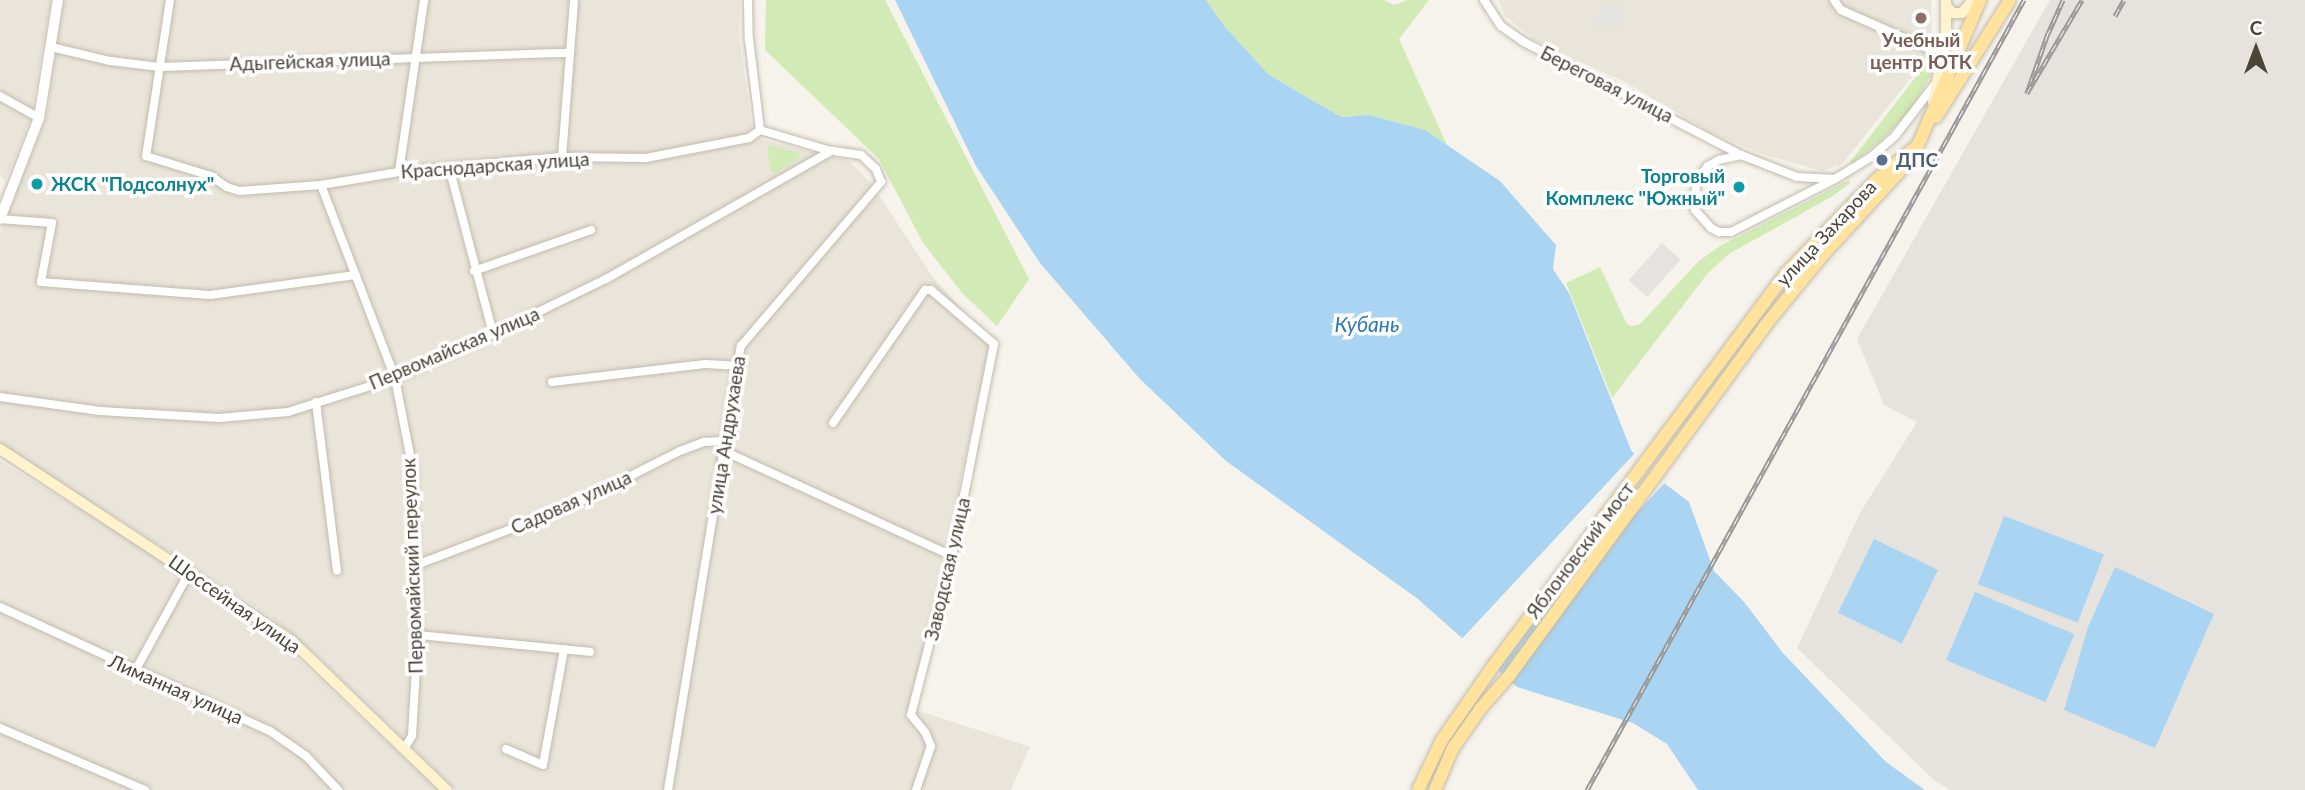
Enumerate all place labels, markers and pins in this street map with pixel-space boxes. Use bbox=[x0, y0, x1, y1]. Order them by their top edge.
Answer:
marker: Учебный центр ЮТК bbox=[1913, 10, 1929, 26]
place label: Учебный центр ЮТК bbox=[1870, 29, 1972, 73]
place label: ДПС bbox=[1896, 149, 1938, 171]
marker: ДПС bbox=[1874, 152, 1890, 168]
place label: Торговый Комплекс "Южный" bbox=[1545, 165, 1725, 209]
place label: ЖСК "Подсолнух" bbox=[51, 173, 214, 195]
marker: ЖСК "Подсолнух" bbox=[29, 176, 45, 192]
marker: Торговый Комплекс "Южный" bbox=[1731, 179, 1747, 195]

